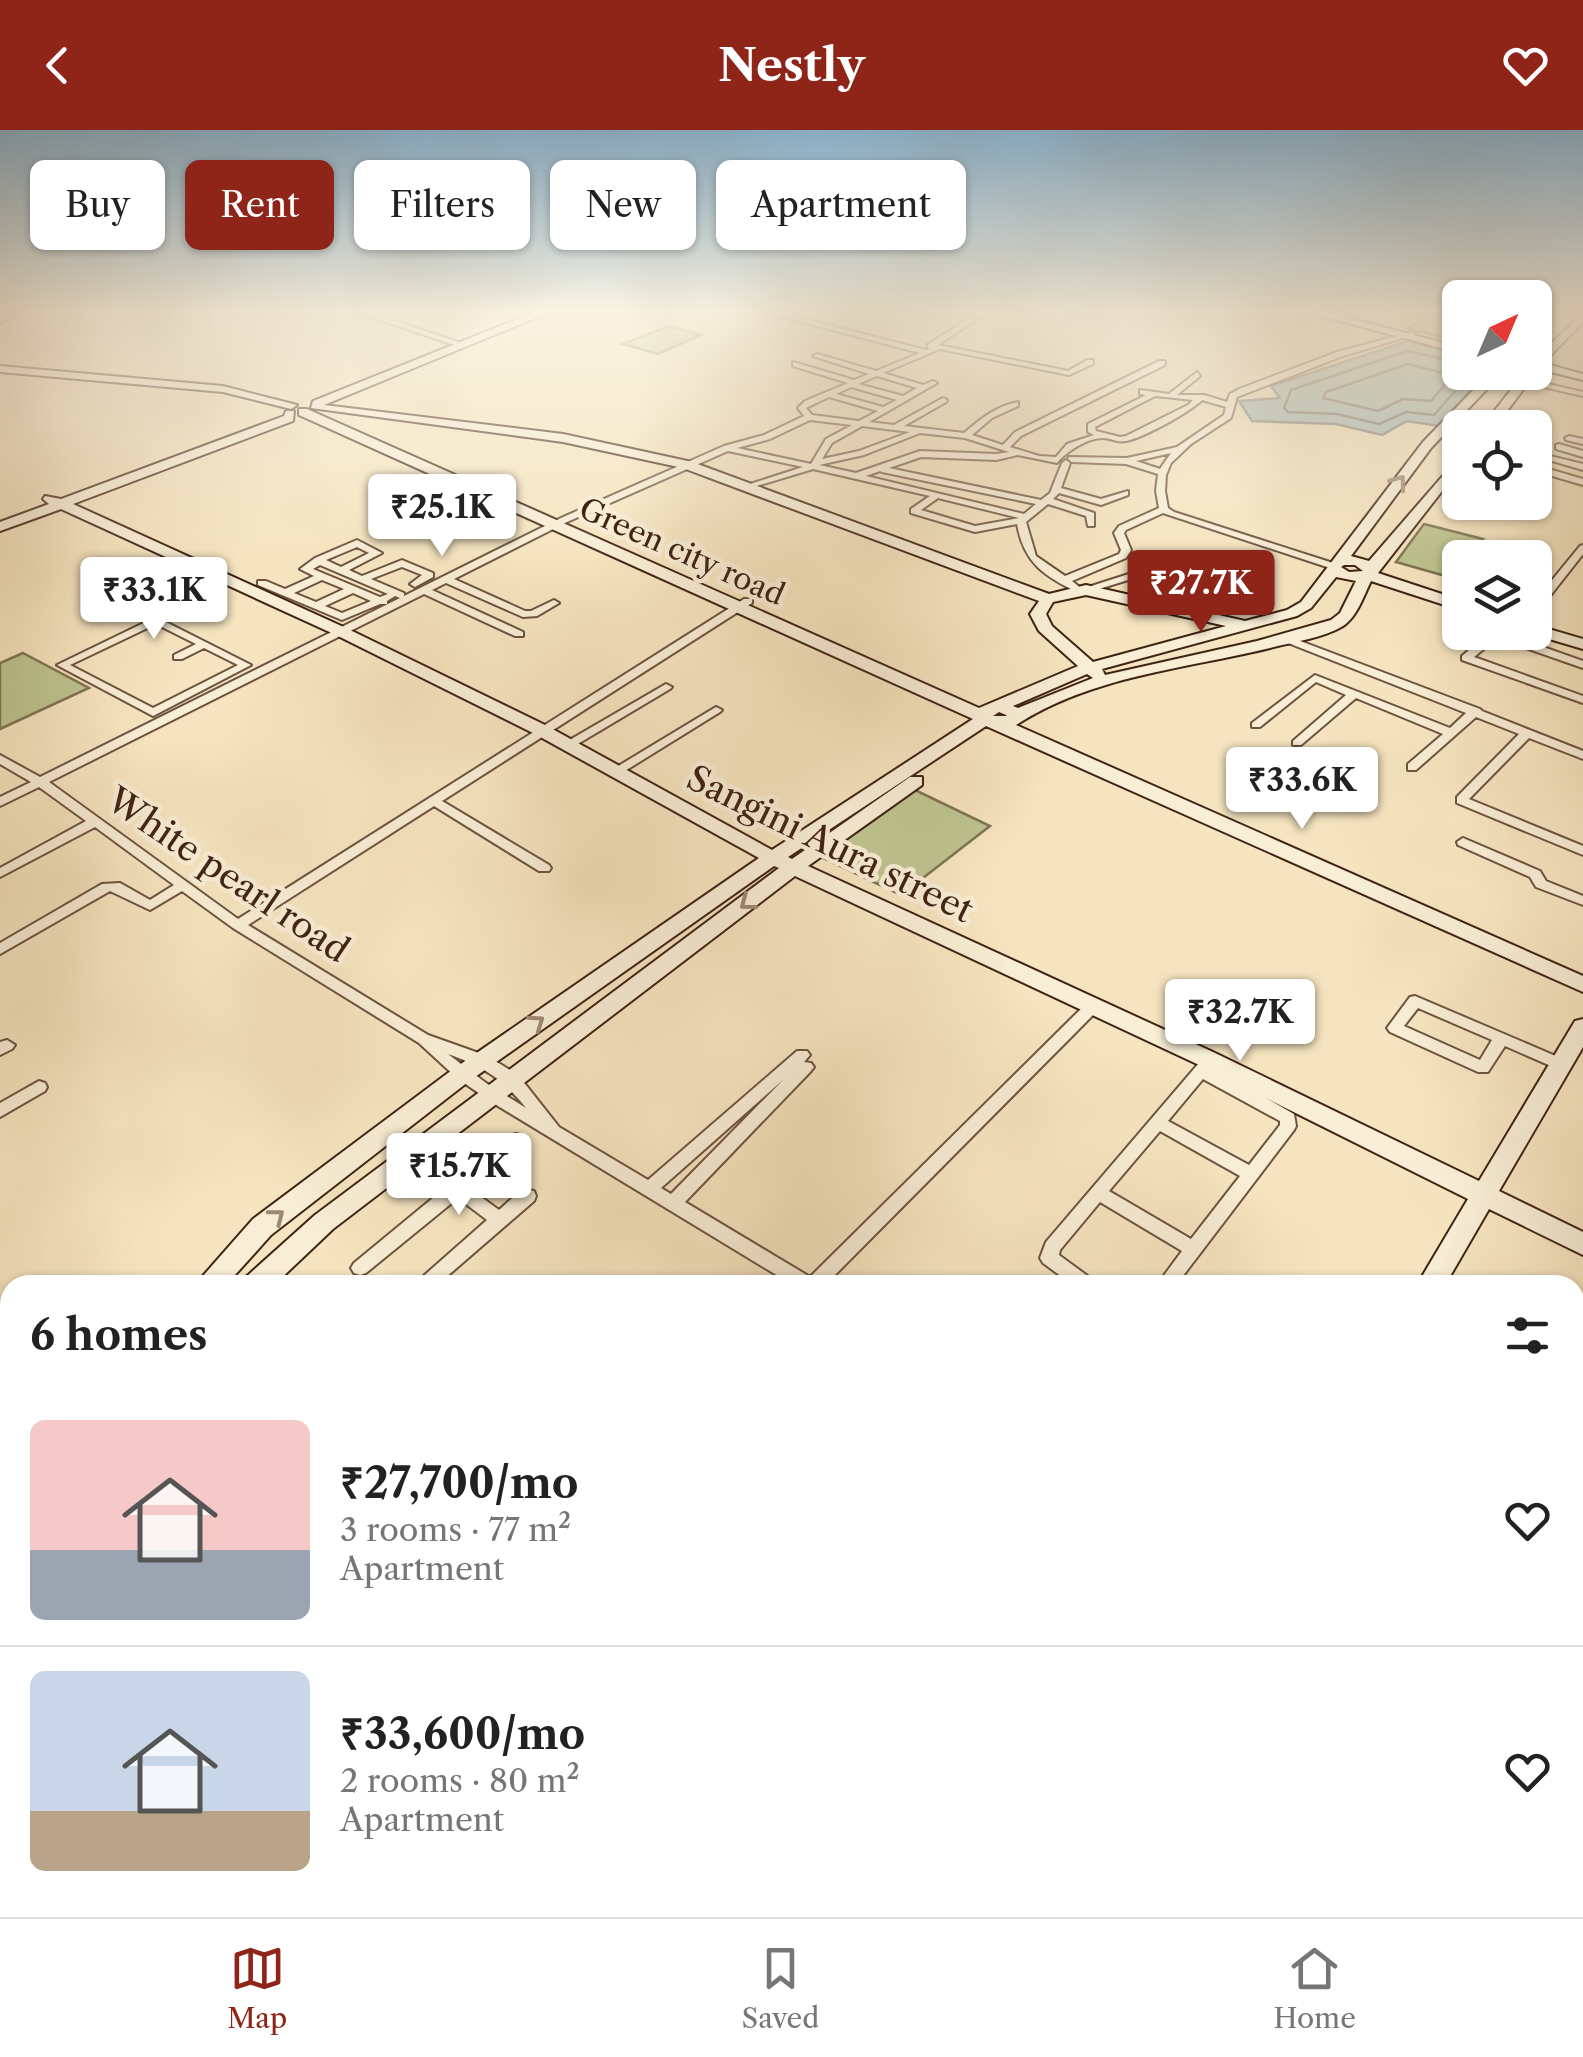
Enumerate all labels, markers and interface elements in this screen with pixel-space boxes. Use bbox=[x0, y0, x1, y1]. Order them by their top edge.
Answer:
text: Nestly bbox=[718, 37, 865, 93]
icon: back bbox=[30, 38, 85, 93]
icon: heart bbox=[1498, 38, 1553, 93]
chip: Buy bbox=[30, 160, 165, 250]
chip: Rent bbox=[185, 160, 334, 250]
chip: Filters bbox=[354, 160, 530, 250]
chip: New bbox=[550, 160, 696, 250]
chip: Apartment bbox=[716, 160, 966, 250]
north arrow bbox=[1442, 280, 1552, 390]
map controls bbox=[1442, 280, 1552, 650]
button: locate bbox=[1442, 410, 1552, 520]
pin: ₹25.1K bbox=[361, 474, 523, 559]
one-way arrow bbox=[1388, 475, 1405, 493]
text: ₹25.1K bbox=[390, 487, 494, 526]
street label: Green city road bbox=[574, 490, 791, 613]
button: layers bbox=[1442, 540, 1552, 650]
pin: ₹27.7K bbox=[1120, 550, 1282, 635]
pin: ₹33.1K bbox=[73, 557, 235, 642]
text: ₹27.7K bbox=[1150, 563, 1252, 602]
text: ₹33.1K bbox=[102, 570, 206, 609]
pin: ₹33.6K bbox=[1221, 747, 1383, 832]
street label: Sangini Aura street bbox=[680, 756, 981, 932]
text: ₹33.6K bbox=[1248, 760, 1356, 799]
street label: White pearl road bbox=[98, 777, 357, 971]
one-way arrow bbox=[740, 891, 758, 908]
pin: ₹32.7K bbox=[1159, 979, 1321, 1064]
text: ₹32.7K bbox=[1187, 992, 1293, 1031]
one-way arrow bbox=[526, 1016, 545, 1034]
pin: ₹15.7K bbox=[378, 1133, 540, 1218]
text: ₹15.7K bbox=[408, 1146, 510, 1185]
one-way arrow bbox=[266, 1210, 284, 1228]
icon: filters bbox=[1500, 1308, 1555, 1363]
text: 6 homes bbox=[30, 1309, 208, 1361]
text: ₹27,700/mo bbox=[340, 1457, 578, 1509]
icon: home bbox=[110, 1460, 230, 1580]
icon: heart bbox=[1500, 1493, 1555, 1548]
text: 3 rooms · 77 m² bbox=[340, 1510, 571, 1549]
text: Apartment bbox=[340, 1549, 504, 1588]
text: ₹33,600/mo bbox=[340, 1708, 585, 1760]
icon: home bbox=[110, 1711, 230, 1831]
icon: heart bbox=[1500, 1744, 1555, 1799]
text: 2 rooms · 80 m² bbox=[340, 1761, 580, 1800]
text: Apartment bbox=[340, 1800, 504, 1839]
tab: Map bbox=[227, 1941, 287, 2035]
tab: Saved bbox=[742, 1941, 819, 2035]
tab: Home bbox=[1274, 1941, 1356, 2035]

